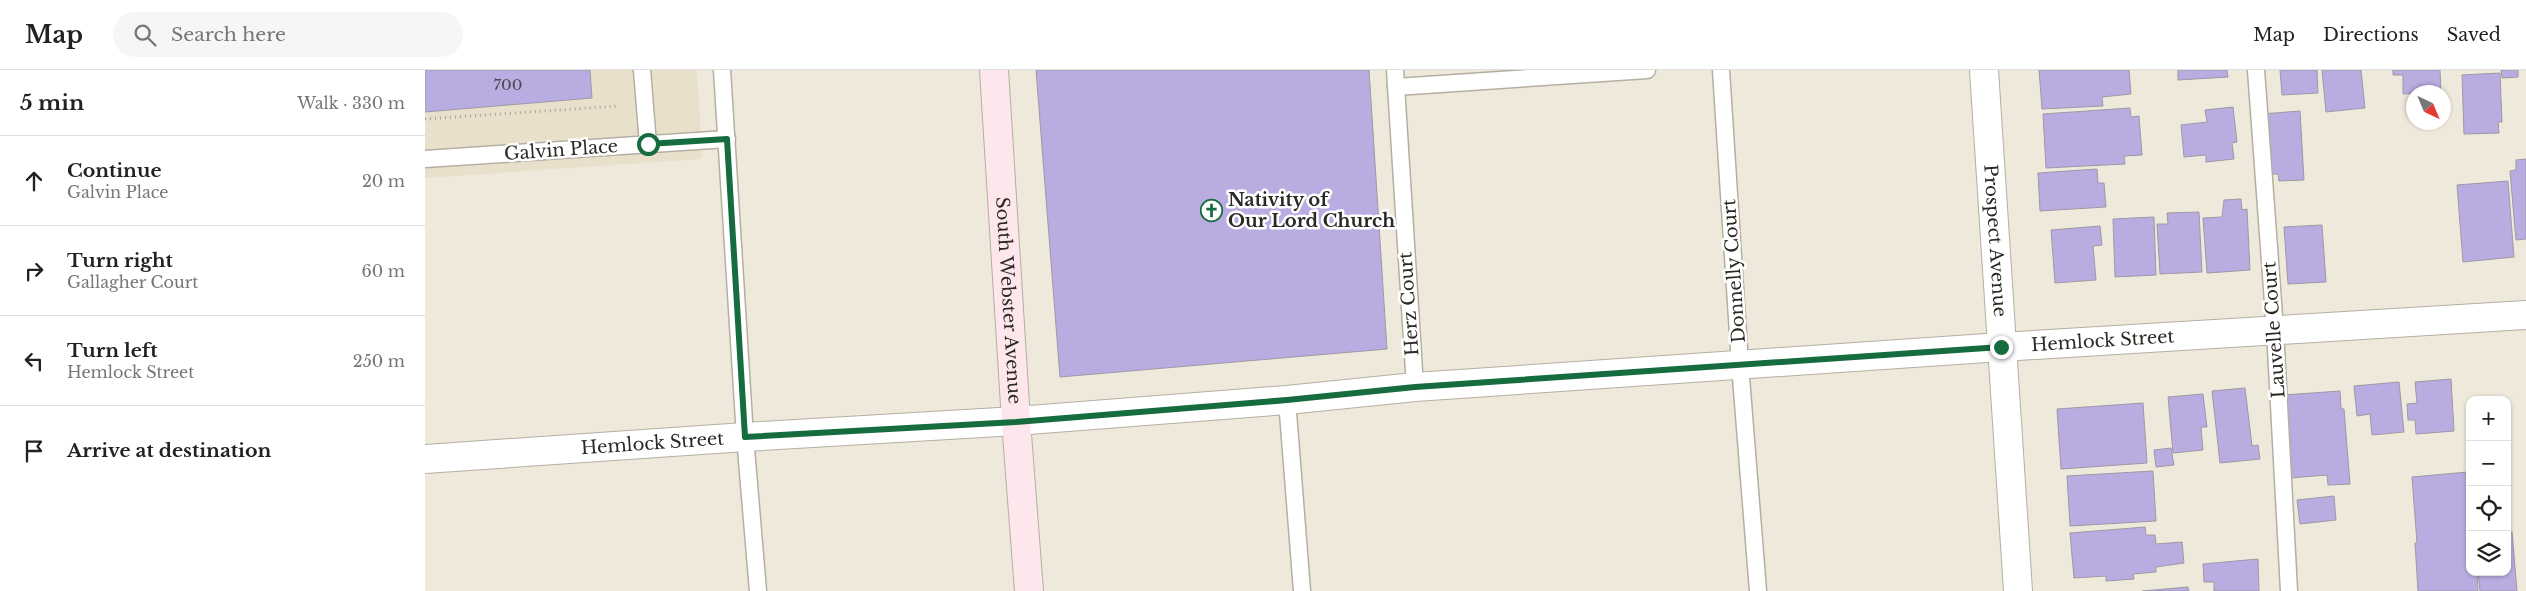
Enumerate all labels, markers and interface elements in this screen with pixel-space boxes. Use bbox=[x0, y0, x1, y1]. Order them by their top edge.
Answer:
search box bbox=[113, 12, 463, 57]
text: Map bbox=[25, 20, 83, 49]
icon: search bbox=[131, 21, 159, 49]
text: Search here bbox=[171, 23, 286, 46]
text: Map bbox=[2253, 24, 2295, 46]
text: Directions bbox=[2323, 24, 2419, 46]
text: Saved bbox=[2447, 24, 2501, 46]
house number: 700 bbox=[494, 75, 522, 94]
north arrow bbox=[2406, 85, 2451, 130]
text: 5 min bbox=[20, 90, 84, 116]
text: Walk · 330 m bbox=[297, 93, 405, 113]
route start bbox=[637, 133, 660, 156]
street label: Galvin Place bbox=[503, 135, 619, 165]
text: Continue bbox=[67, 159, 162, 182]
street label: Prospect Avenue bbox=[1979, 164, 2011, 318]
icon: ahead bbox=[20, 167, 48, 195]
text: 20 m bbox=[362, 171, 405, 191]
text: Galvin Place bbox=[67, 182, 169, 202]
place label: Nativity of Our Lord Church bbox=[1228, 189, 1395, 232]
street label: South Webster Avenue bbox=[991, 196, 1026, 405]
church icon: Nativity of Our Lord Church bbox=[1200, 198, 1224, 222]
street label: Donnelly Court bbox=[1718, 198, 1750, 344]
text: Turn right bbox=[67, 249, 173, 272]
street label: Herz Court bbox=[1394, 251, 1424, 357]
icon: right bbox=[20, 257, 48, 285]
text: 60 m bbox=[362, 261, 405, 281]
street label: Lauvelle Court bbox=[2258, 261, 2290, 399]
text: Gallagher Court bbox=[67, 272, 198, 292]
street label: Hemlock Street bbox=[2031, 325, 2175, 356]
route end bbox=[1990, 336, 2013, 359]
text: Turn left bbox=[67, 339, 158, 362]
icon: left bbox=[20, 347, 48, 375]
text: 250 m bbox=[353, 351, 405, 371]
text: Hemlock Street bbox=[67, 362, 194, 382]
map controls bbox=[2466, 396, 2511, 576]
button: + bbox=[2466, 396, 2511, 441]
street label: Hemlock Street bbox=[580, 427, 725, 459]
icon: arrive bbox=[20, 437, 48, 465]
text: Arrive at destination bbox=[67, 439, 271, 462]
button: − bbox=[2466, 441, 2511, 486]
button: locate bbox=[2466, 486, 2511, 531]
button: layers bbox=[2466, 531, 2511, 576]

